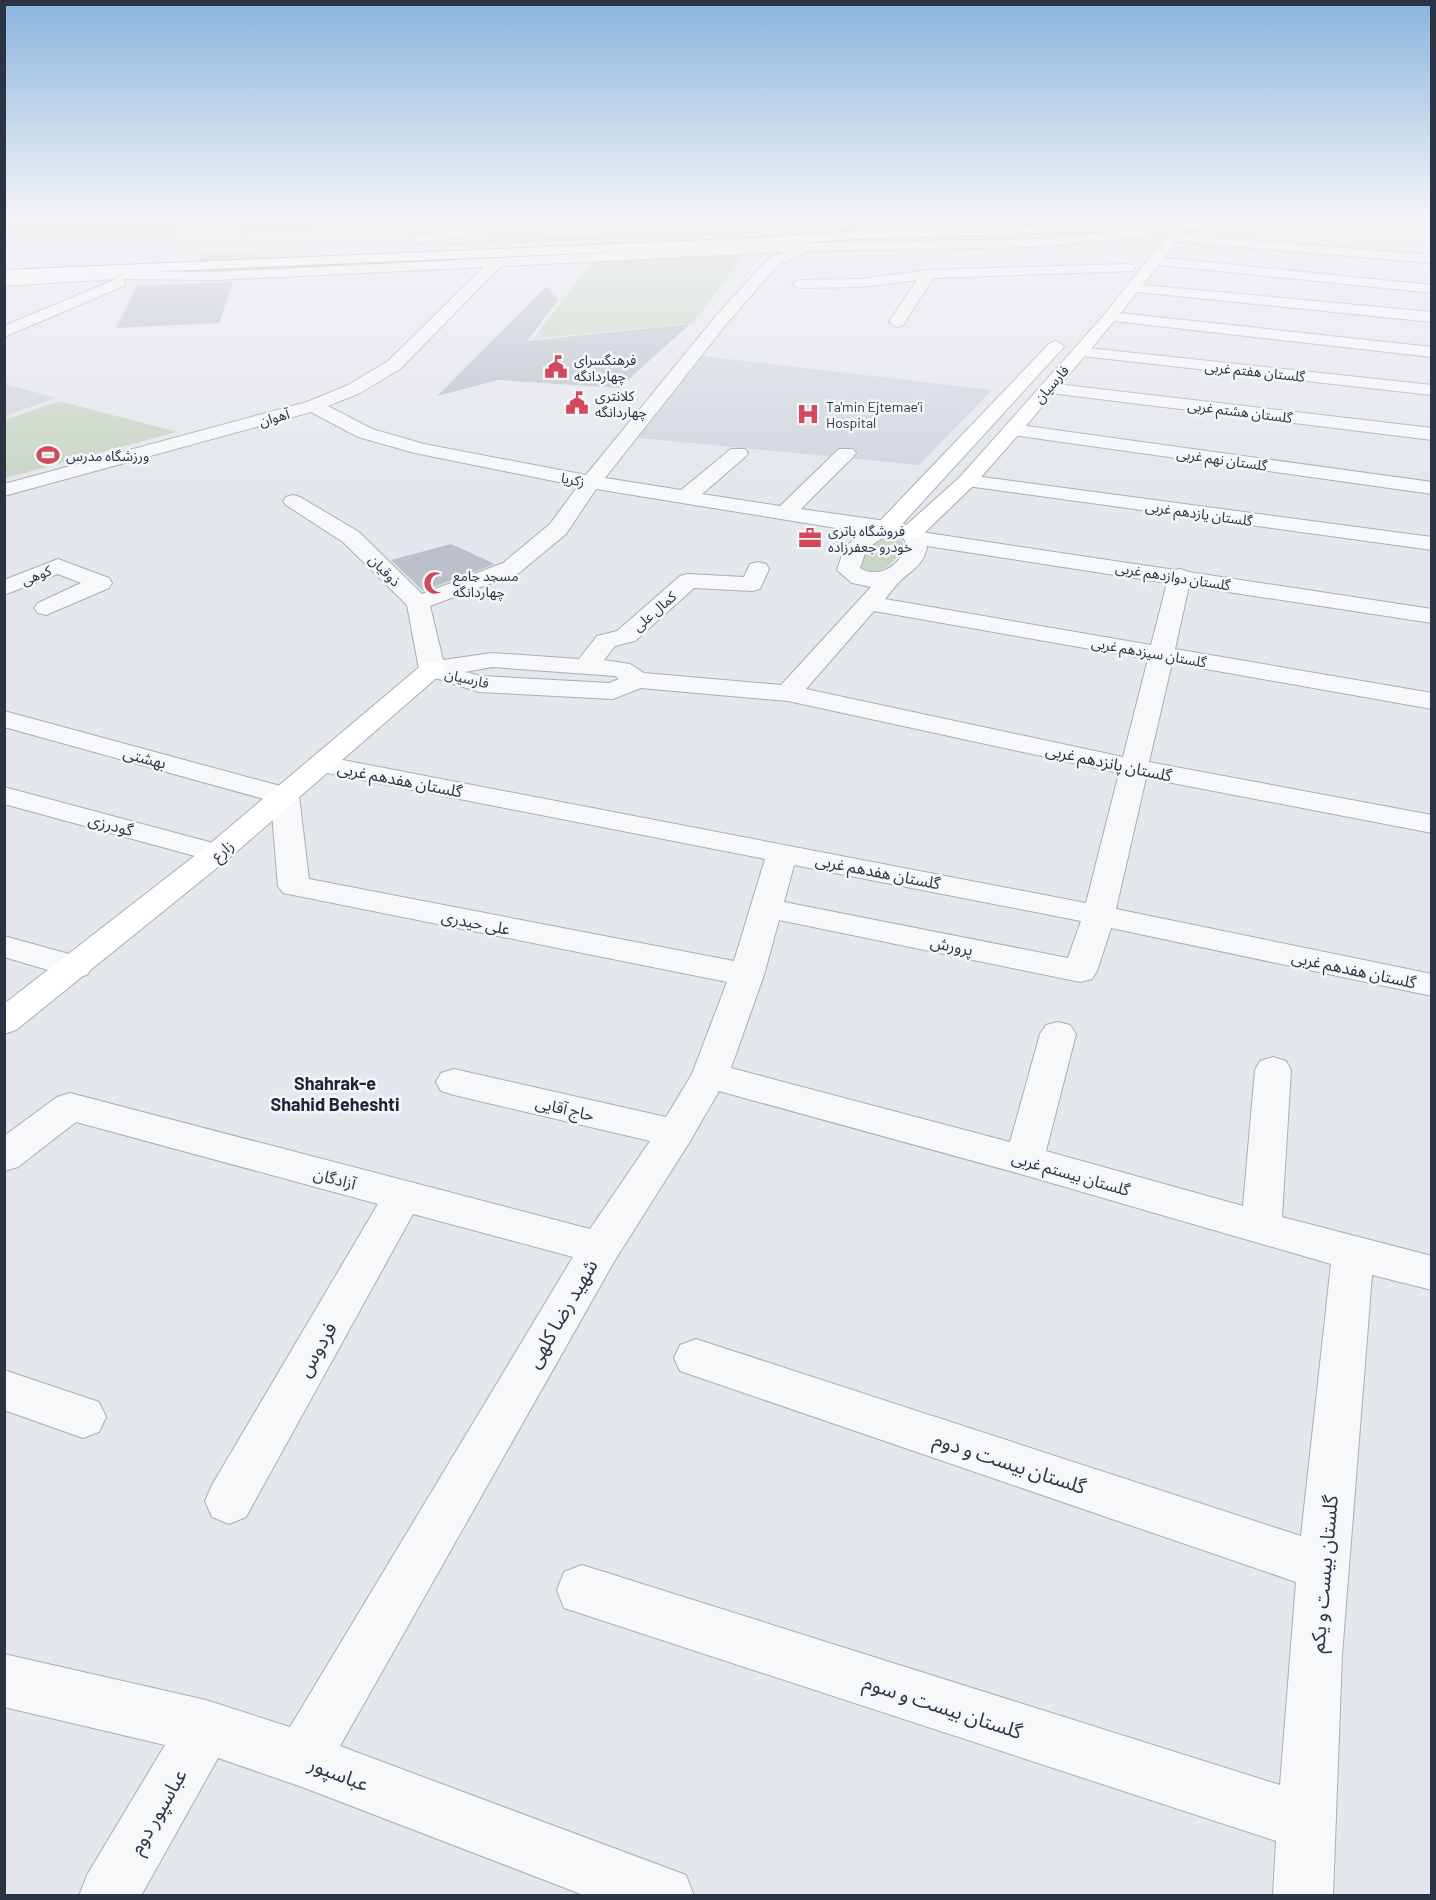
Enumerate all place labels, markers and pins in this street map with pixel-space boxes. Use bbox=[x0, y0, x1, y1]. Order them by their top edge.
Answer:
place label: فرهنگسرای چهاردانگه bbox=[574, 351, 636, 386]
public building icon: فرهنگسرای چهاردانگه bbox=[543, 354, 569, 380]
place label: کلانتری چهاردانگه bbox=[595, 387, 647, 422]
public building icon: کلانتری چهاردانگه bbox=[564, 390, 590, 416]
place label: Ta'min Ejtemae'i Hospital bbox=[826, 398, 923, 431]
hospital icon: Ta'min Ejtemae'i Hospital bbox=[795, 401, 821, 427]
sports icon: ورزشگاه مدرس bbox=[35, 442, 61, 468]
place label: ورزشگاه مدرس bbox=[66, 447, 149, 465]
place label: فروشگاه باتری خودرو جعفرزاده bbox=[828, 522, 912, 556]
office icon: فروشگاه باتری خودرو جعفرزاده bbox=[797, 525, 823, 551]
place label: مسجد جامع چهاردانگه bbox=[453, 567, 519, 602]
mosque icon: مسجد جامع چهاردانگه bbox=[422, 570, 448, 596]

